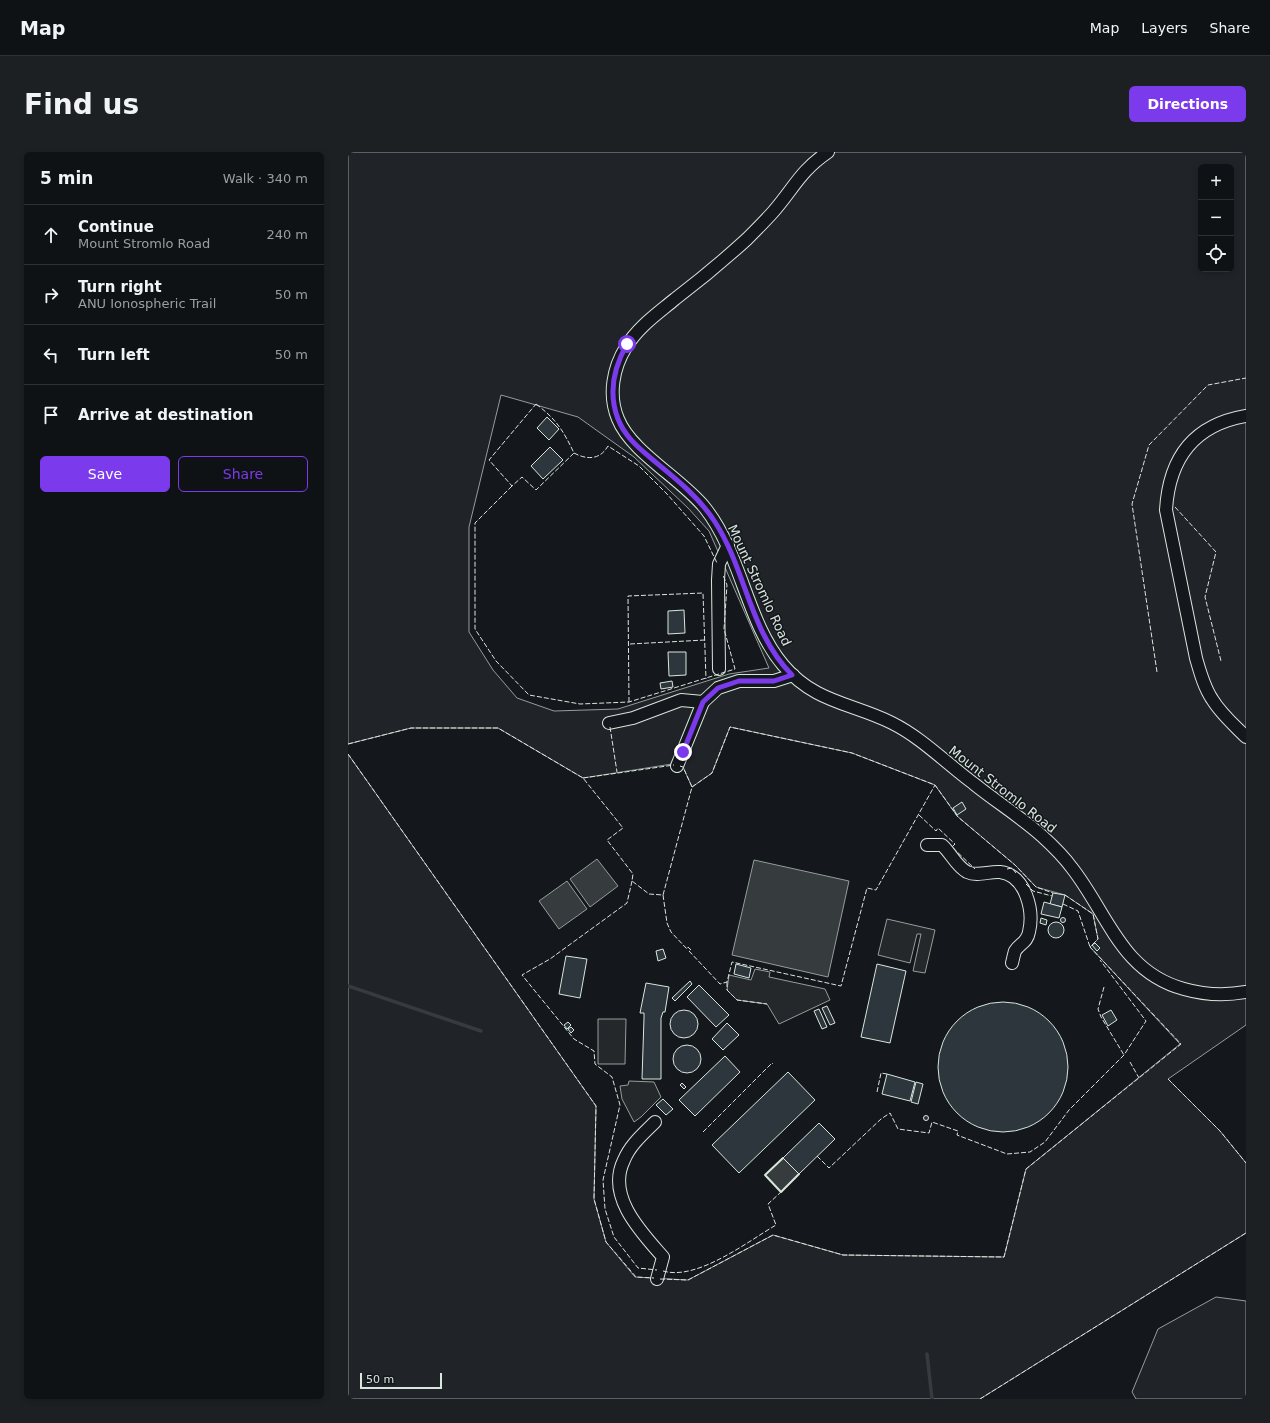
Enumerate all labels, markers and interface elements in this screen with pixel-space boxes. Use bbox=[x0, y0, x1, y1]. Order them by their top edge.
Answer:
text: Map bbox=[20, 17, 65, 39]
text: Map bbox=[1090, 20, 1119, 36]
text: Layers bbox=[1141, 20, 1188, 36]
text: Share bbox=[1210, 20, 1250, 36]
button: Directions bbox=[1129, 86, 1246, 122]
text: Find us bbox=[24, 88, 139, 121]
map controls bbox=[1198, 164, 1234, 272]
button: + bbox=[1198, 164, 1234, 200]
text: 5 min bbox=[40, 168, 93, 188]
text: Walk · 340 m bbox=[223, 171, 308, 186]
button: − bbox=[1198, 200, 1234, 236]
text: Continue bbox=[78, 218, 154, 236]
icon: ahead bbox=[40, 224, 62, 246]
text: 240 m bbox=[266, 227, 308, 242]
text: Mount Stromlo Road bbox=[78, 236, 210, 251]
button: locate bbox=[1198, 236, 1234, 272]
text: Turn right bbox=[78, 278, 162, 296]
icon: right bbox=[40, 284, 62, 306]
text: 50 m bbox=[275, 287, 308, 302]
text: ANU Ionospheric Trail bbox=[78, 296, 216, 311]
route start bbox=[618, 335, 636, 353]
icon: left bbox=[40, 344, 62, 366]
text: Turn left bbox=[78, 346, 150, 364]
text: 50 m bbox=[275, 347, 308, 362]
icon: arrive bbox=[40, 404, 62, 426]
text: Arrive at destination bbox=[78, 406, 253, 424]
button: Save bbox=[40, 456, 170, 492]
button: Share bbox=[178, 456, 308, 492]
street label: Mount Stromlo Road bbox=[725, 522, 794, 648]
route end bbox=[674, 743, 692, 761]
street label: Mount Stromlo Road bbox=[946, 743, 1059, 836]
scale bar bbox=[360, 1371, 442, 1390]
text: 50 m bbox=[366, 1373, 394, 1386]

